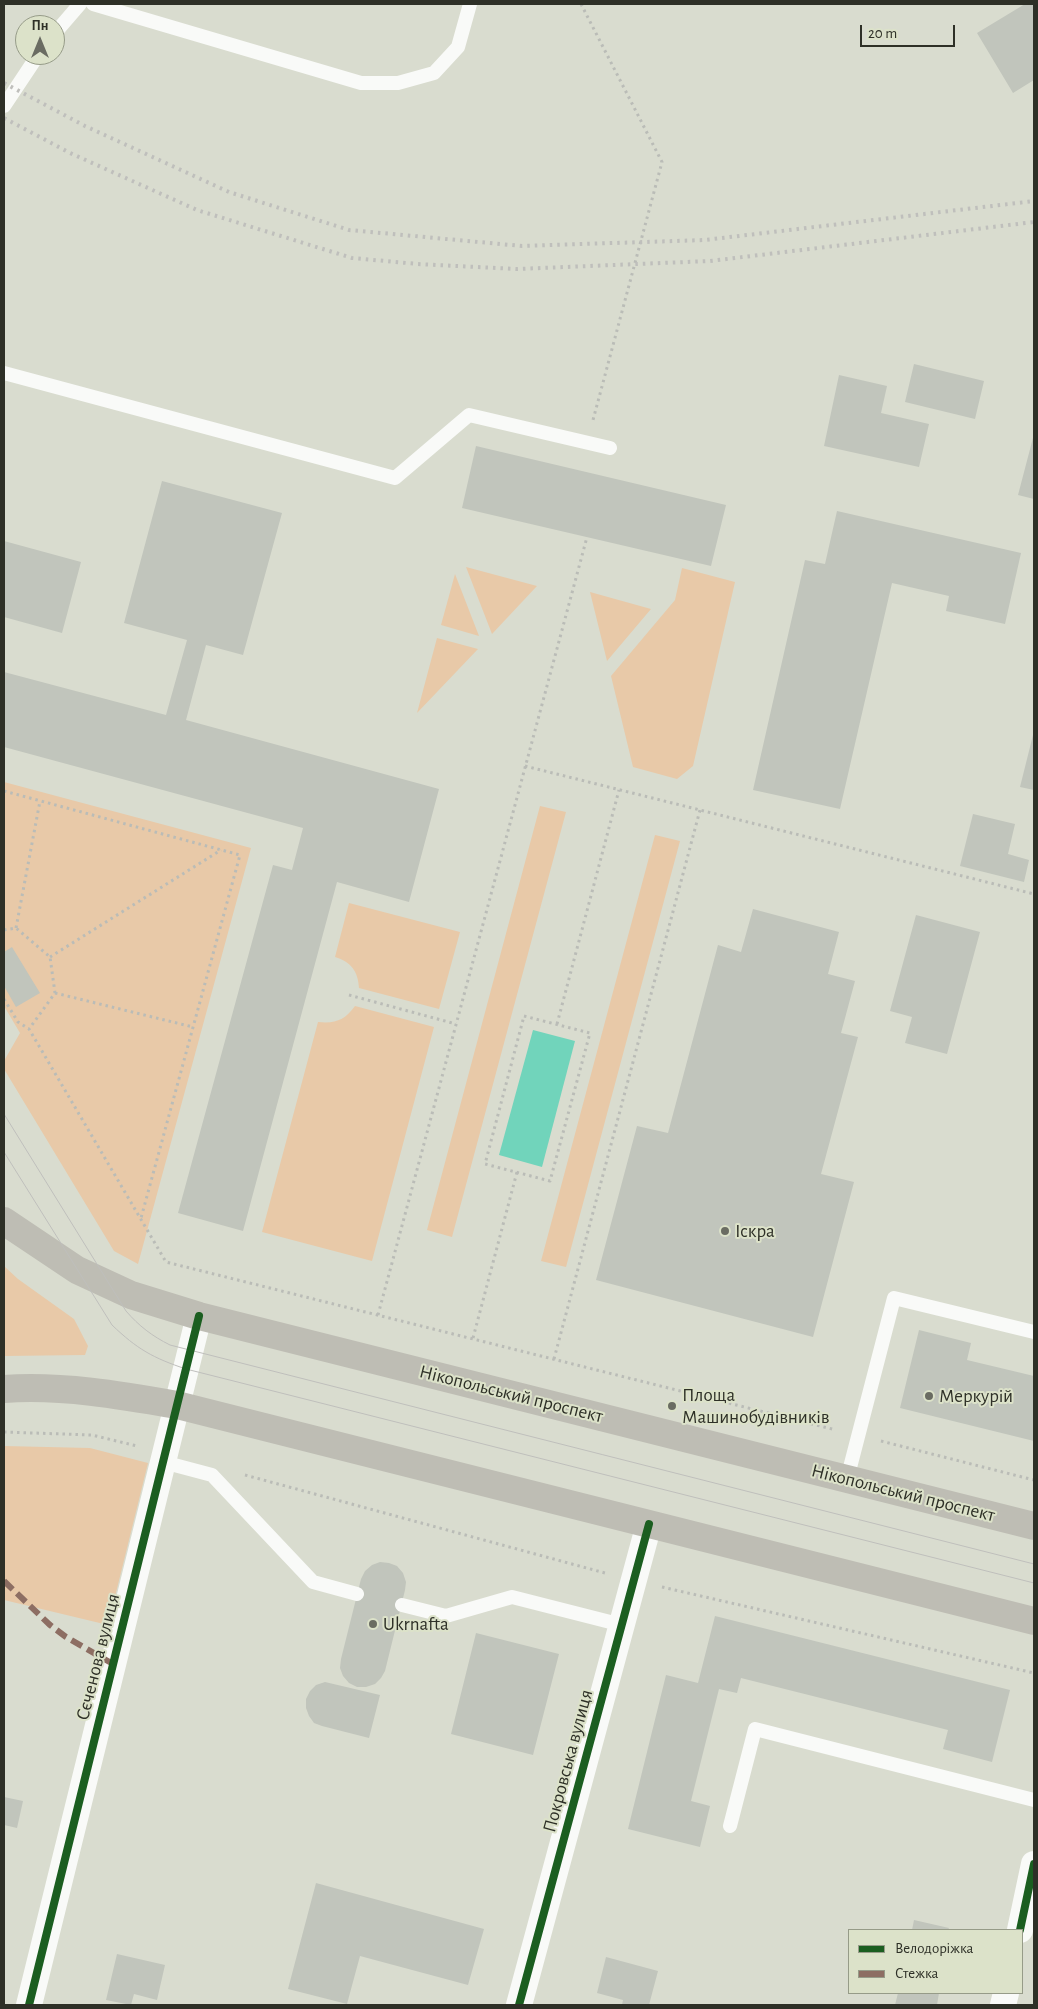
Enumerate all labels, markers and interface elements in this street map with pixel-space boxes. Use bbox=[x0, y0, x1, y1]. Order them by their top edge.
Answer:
north arrow bbox=[15, 15, 65, 65]
scale bar bbox=[863, 15, 958, 47]
text: Пн bbox=[31, 19, 49, 33]
text: 20 m bbox=[868, 26, 897, 41]
place label: Іскра bbox=[735, 1220, 775, 1242]
marker: Іскра bbox=[719, 1225, 731, 1237]
street label: Нікопольський проспект bbox=[417, 1360, 605, 1428]
place label: Площа Машинобудівників bbox=[682, 1384, 830, 1428]
place label: Меркурій bbox=[939, 1385, 1013, 1407]
marker: Меркурій bbox=[923, 1390, 935, 1402]
marker: Площа Машинобудівників bbox=[666, 1400, 678, 1412]
street label: Нікопольський проспект bbox=[809, 1459, 997, 1527]
street label: Сєченова вулиця bbox=[71, 1591, 125, 1723]
place label: Ukrnafta bbox=[383, 1613, 449, 1635]
marker: Ukrnafta bbox=[367, 1618, 379, 1630]
street label: Покровська вулиця bbox=[538, 1687, 598, 1835]
legend bbox=[848, 1929, 1023, 1994]
text: Велодоріжка bbox=[895, 1941, 973, 1956]
text: Стежка bbox=[895, 1966, 938, 1981]

